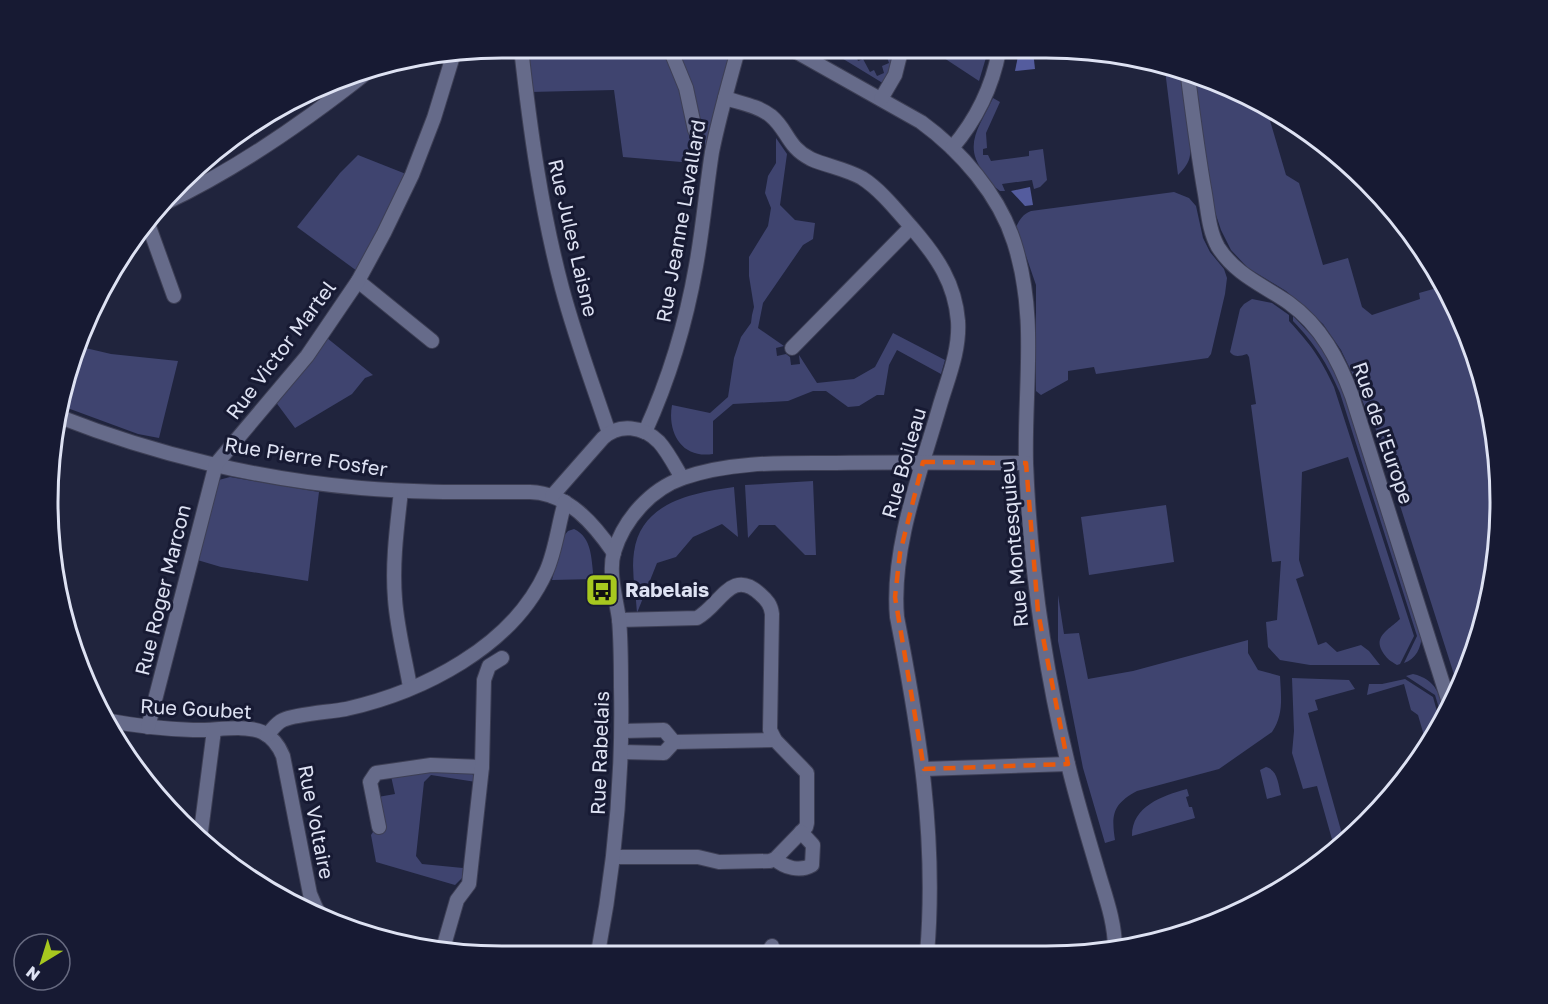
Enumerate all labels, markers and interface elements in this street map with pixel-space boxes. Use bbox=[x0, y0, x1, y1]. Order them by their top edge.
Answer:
street label: Rue Jeanne Lavallard bbox=[650, 118, 710, 324]
street label: Rue Jules Laisne bbox=[544, 157, 604, 319]
street label: Rue Victor Martel bbox=[220, 275, 340, 423]
street label: Rue de l'Europe bbox=[1348, 359, 1419, 507]
street label: Rue Boileau bbox=[876, 405, 930, 521]
street label: Rue Pierre Fosfer bbox=[223, 431, 390, 481]
street label: Rue Montesquieu bbox=[994, 460, 1032, 628]
street label: Rue Roger Marcon bbox=[129, 502, 195, 678]
bus stop icon: Rabelais bbox=[584, 572, 620, 608]
place label: Rabelais bbox=[625, 577, 709, 601]
street label: Rue Rabelais bbox=[585, 690, 613, 815]
street label: Rue Goubet bbox=[140, 693, 253, 723]
street label: Rue Voltaire bbox=[294, 763, 340, 881]
north arrow bbox=[12, 932, 72, 992]
text: N bbox=[22, 962, 44, 985]

